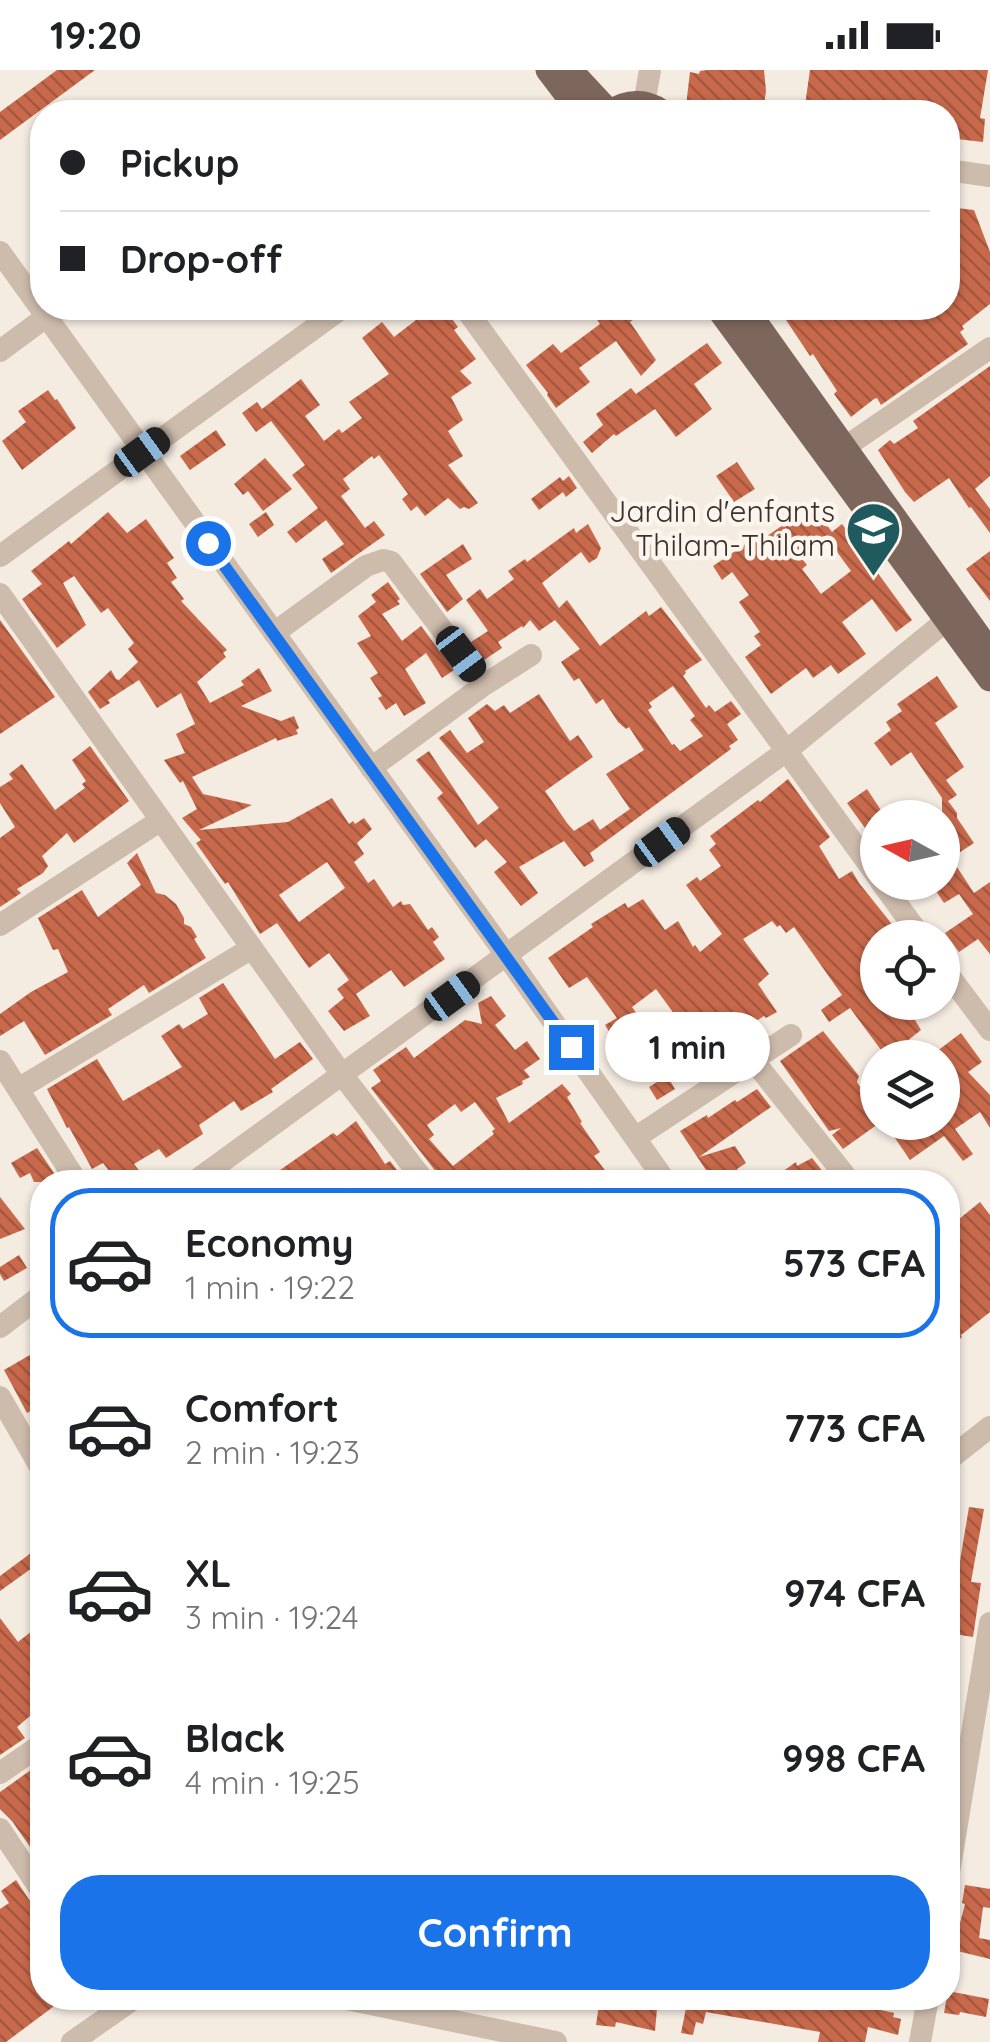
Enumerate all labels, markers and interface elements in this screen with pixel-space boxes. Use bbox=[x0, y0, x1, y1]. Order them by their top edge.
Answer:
text: 19:20 bbox=[50, 11, 142, 59]
text: Pickup bbox=[120, 139, 239, 187]
text: Drop-off bbox=[120, 235, 282, 283]
car bbox=[109, 422, 175, 482]
place label: Jardin d'enfants Thilam-Thilam bbox=[609, 492, 835, 564]
school or university icon: Jardin d'enfants Thilam-Thilam bbox=[844, 499, 904, 578]
route start bbox=[186, 521, 231, 566]
car bbox=[431, 621, 491, 687]
north arrow bbox=[860, 800, 960, 900]
map controls bbox=[860, 800, 960, 1140]
car bbox=[629, 812, 695, 872]
button: locate bbox=[860, 920, 960, 1020]
car bbox=[419, 966, 485, 1026]
callout: 1 min bbox=[606, 1012, 771, 1082]
route end bbox=[549, 1025, 594, 1070]
text: 1 min bbox=[649, 1027, 726, 1067]
button: layers bbox=[860, 1040, 960, 1140]
icon: car bbox=[65, 1218, 155, 1308]
text: Economy bbox=[185, 1219, 354, 1267]
text: 573 CFA bbox=[783, 1239, 925, 1287]
text: 1 min · 19:22 bbox=[185, 1267, 355, 1307]
icon: car bbox=[65, 1383, 155, 1473]
text: Comfort bbox=[185, 1384, 339, 1432]
text: 773 CFA bbox=[784, 1404, 925, 1452]
text: 2 min · 19:23 bbox=[185, 1432, 360, 1472]
icon: car bbox=[65, 1548, 155, 1638]
text: XL bbox=[185, 1549, 231, 1597]
text: 974 CFA bbox=[784, 1569, 925, 1617]
text: 3 min · 19:24 bbox=[185, 1597, 359, 1637]
icon: car bbox=[65, 1713, 155, 1803]
text: Black bbox=[185, 1714, 285, 1762]
text: 998 CFA bbox=[782, 1734, 925, 1782]
text: 4 min · 19:25 bbox=[185, 1762, 360, 1802]
button: Confirm bbox=[60, 1875, 930, 1990]

